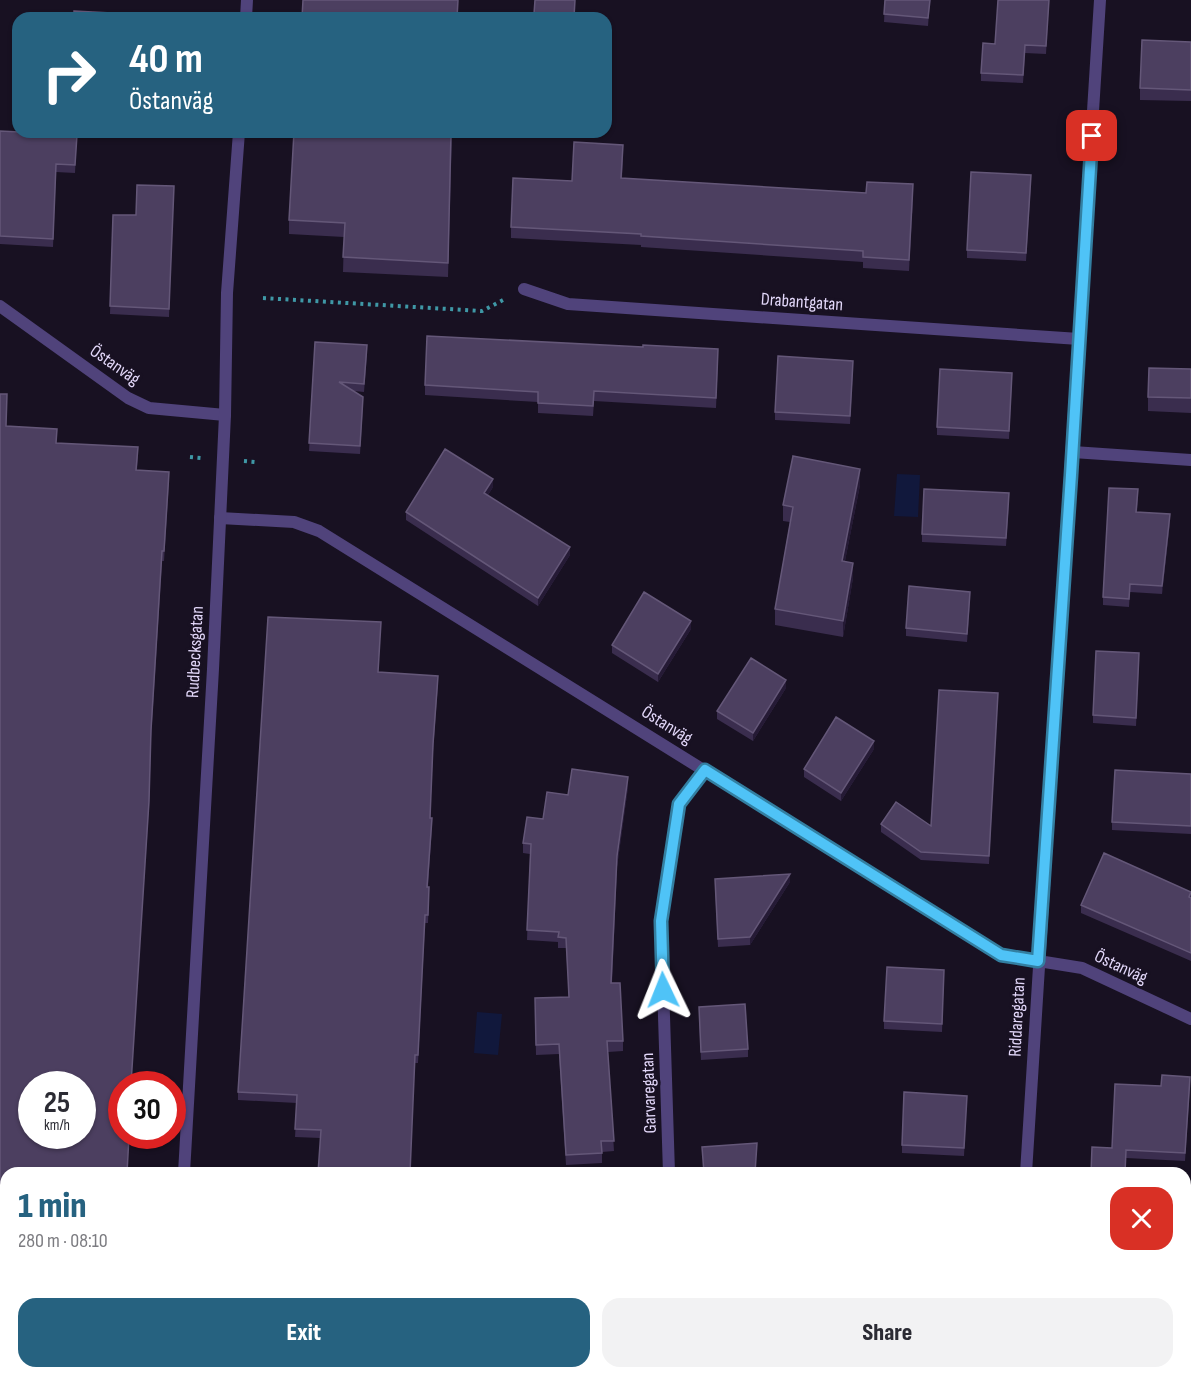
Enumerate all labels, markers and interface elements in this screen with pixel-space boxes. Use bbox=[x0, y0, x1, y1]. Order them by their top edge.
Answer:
text: 40 m bbox=[129, 34, 203, 85]
icon: right bbox=[30, 36, 108, 114]
text: Östanväg bbox=[129, 85, 213, 117]
pin bbox=[1066, 110, 1117, 161]
icon: arrive bbox=[1075, 119, 1108, 152]
street label: Drabantgatan bbox=[760, 289, 844, 315]
street label: Östanväg bbox=[86, 340, 144, 390]
street label: Rudbecksgatan bbox=[182, 605, 208, 699]
street label: Östanväg bbox=[638, 701, 696, 749]
street label: Östanväg bbox=[1091, 946, 1151, 988]
position arrow bbox=[631, 958, 695, 1022]
street label: Riddaregatan bbox=[1004, 977, 1030, 1057]
street label: Garvaregatan bbox=[637, 1052, 661, 1134]
speed limit sign: 30 bbox=[108, 1071, 186, 1149]
text: 25 bbox=[44, 1085, 70, 1121]
text: km/h bbox=[44, 1116, 70, 1135]
text: 1 min bbox=[18, 1185, 86, 1228]
button: close bbox=[1110, 1187, 1173, 1250]
text: 280 m · 08:10 bbox=[18, 1229, 108, 1253]
button: Exit bbox=[18, 1298, 590, 1367]
button: Share bbox=[602, 1298, 1173, 1367]

